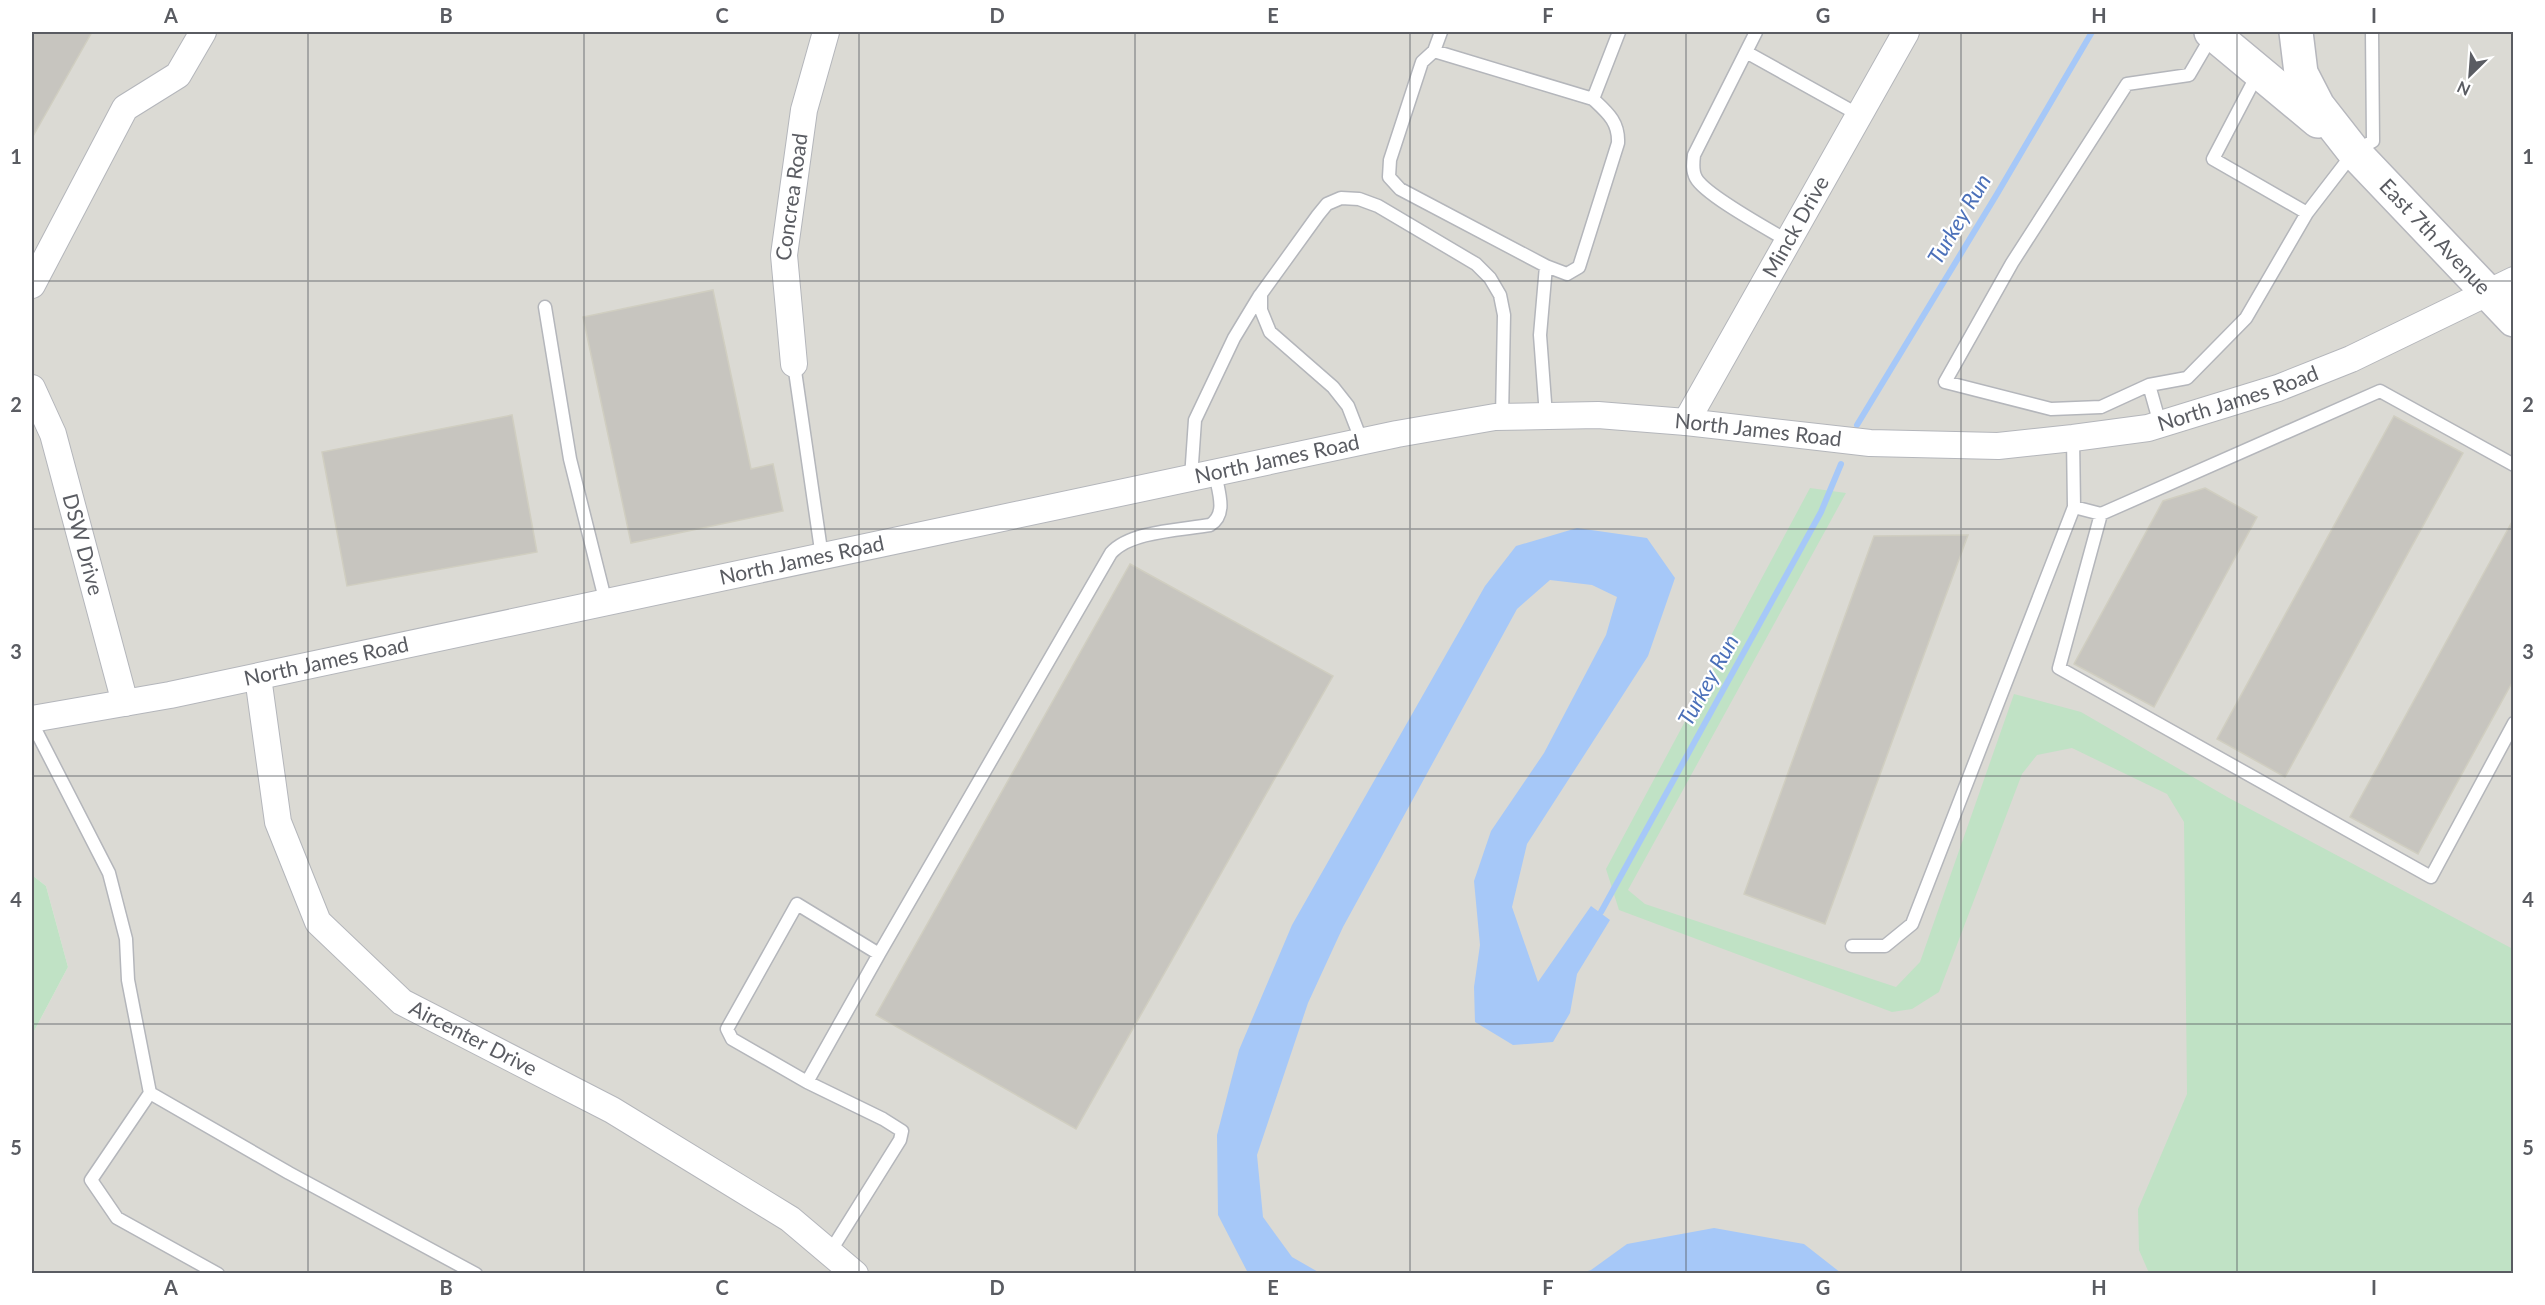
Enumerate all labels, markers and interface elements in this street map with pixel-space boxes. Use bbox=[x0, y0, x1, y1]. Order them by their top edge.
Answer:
text: A bbox=[163, 3, 178, 27]
text: B bbox=[439, 3, 453, 27]
text: C bbox=[715, 3, 729, 27]
text: D bbox=[989, 3, 1005, 27]
text: E bbox=[1267, 3, 1279, 27]
text: F bbox=[1542, 3, 1554, 27]
text: G bbox=[1816, 3, 1830, 27]
text: H bbox=[2091, 3, 2107, 27]
text: I bbox=[2371, 3, 2377, 27]
north arrow bbox=[2440, 45, 2500, 105]
text: N bbox=[2454, 78, 2473, 100]
street label: Concrea Road bbox=[769, 132, 812, 262]
text: 1 bbox=[10, 144, 22, 168]
text: 1 bbox=[2522, 144, 2534, 168]
water label: Turkey Run bbox=[1921, 169, 1996, 269]
street label: Minck Drive bbox=[1756, 171, 1833, 281]
street label: East 7th Avenue bbox=[2375, 173, 2497, 299]
street label: North James Road bbox=[2154, 359, 2321, 435]
text: 2 bbox=[10, 392, 22, 416]
text: 2 bbox=[2522, 392, 2534, 416]
street label: North James Road bbox=[1674, 407, 1843, 451]
street label: North James Road bbox=[1192, 428, 1361, 488]
street label: DSW Drive bbox=[58, 491, 110, 598]
street label: North James Road bbox=[717, 529, 886, 589]
water label: Turkey Run bbox=[1671, 629, 1744, 730]
street label: North James Road bbox=[242, 631, 411, 690]
text: 3 bbox=[10, 639, 22, 663]
text: 3 bbox=[2522, 639, 2534, 663]
text: 4 bbox=[10, 887, 22, 911]
text: 4 bbox=[2522, 887, 2534, 911]
street label: Aircenter Drive bbox=[406, 994, 542, 1080]
text: 5 bbox=[10, 1135, 22, 1159]
text: 5 bbox=[2522, 1135, 2534, 1159]
text: A bbox=[163, 1275, 178, 1299]
text: B bbox=[439, 1275, 453, 1299]
text: C bbox=[715, 1275, 729, 1299]
text: D bbox=[989, 1275, 1005, 1299]
text: E bbox=[1267, 1275, 1279, 1299]
text: F bbox=[1542, 1275, 1554, 1299]
text: G bbox=[1816, 1275, 1830, 1299]
text: H bbox=[2091, 1275, 2107, 1299]
text: I bbox=[2371, 1275, 2377, 1299]

